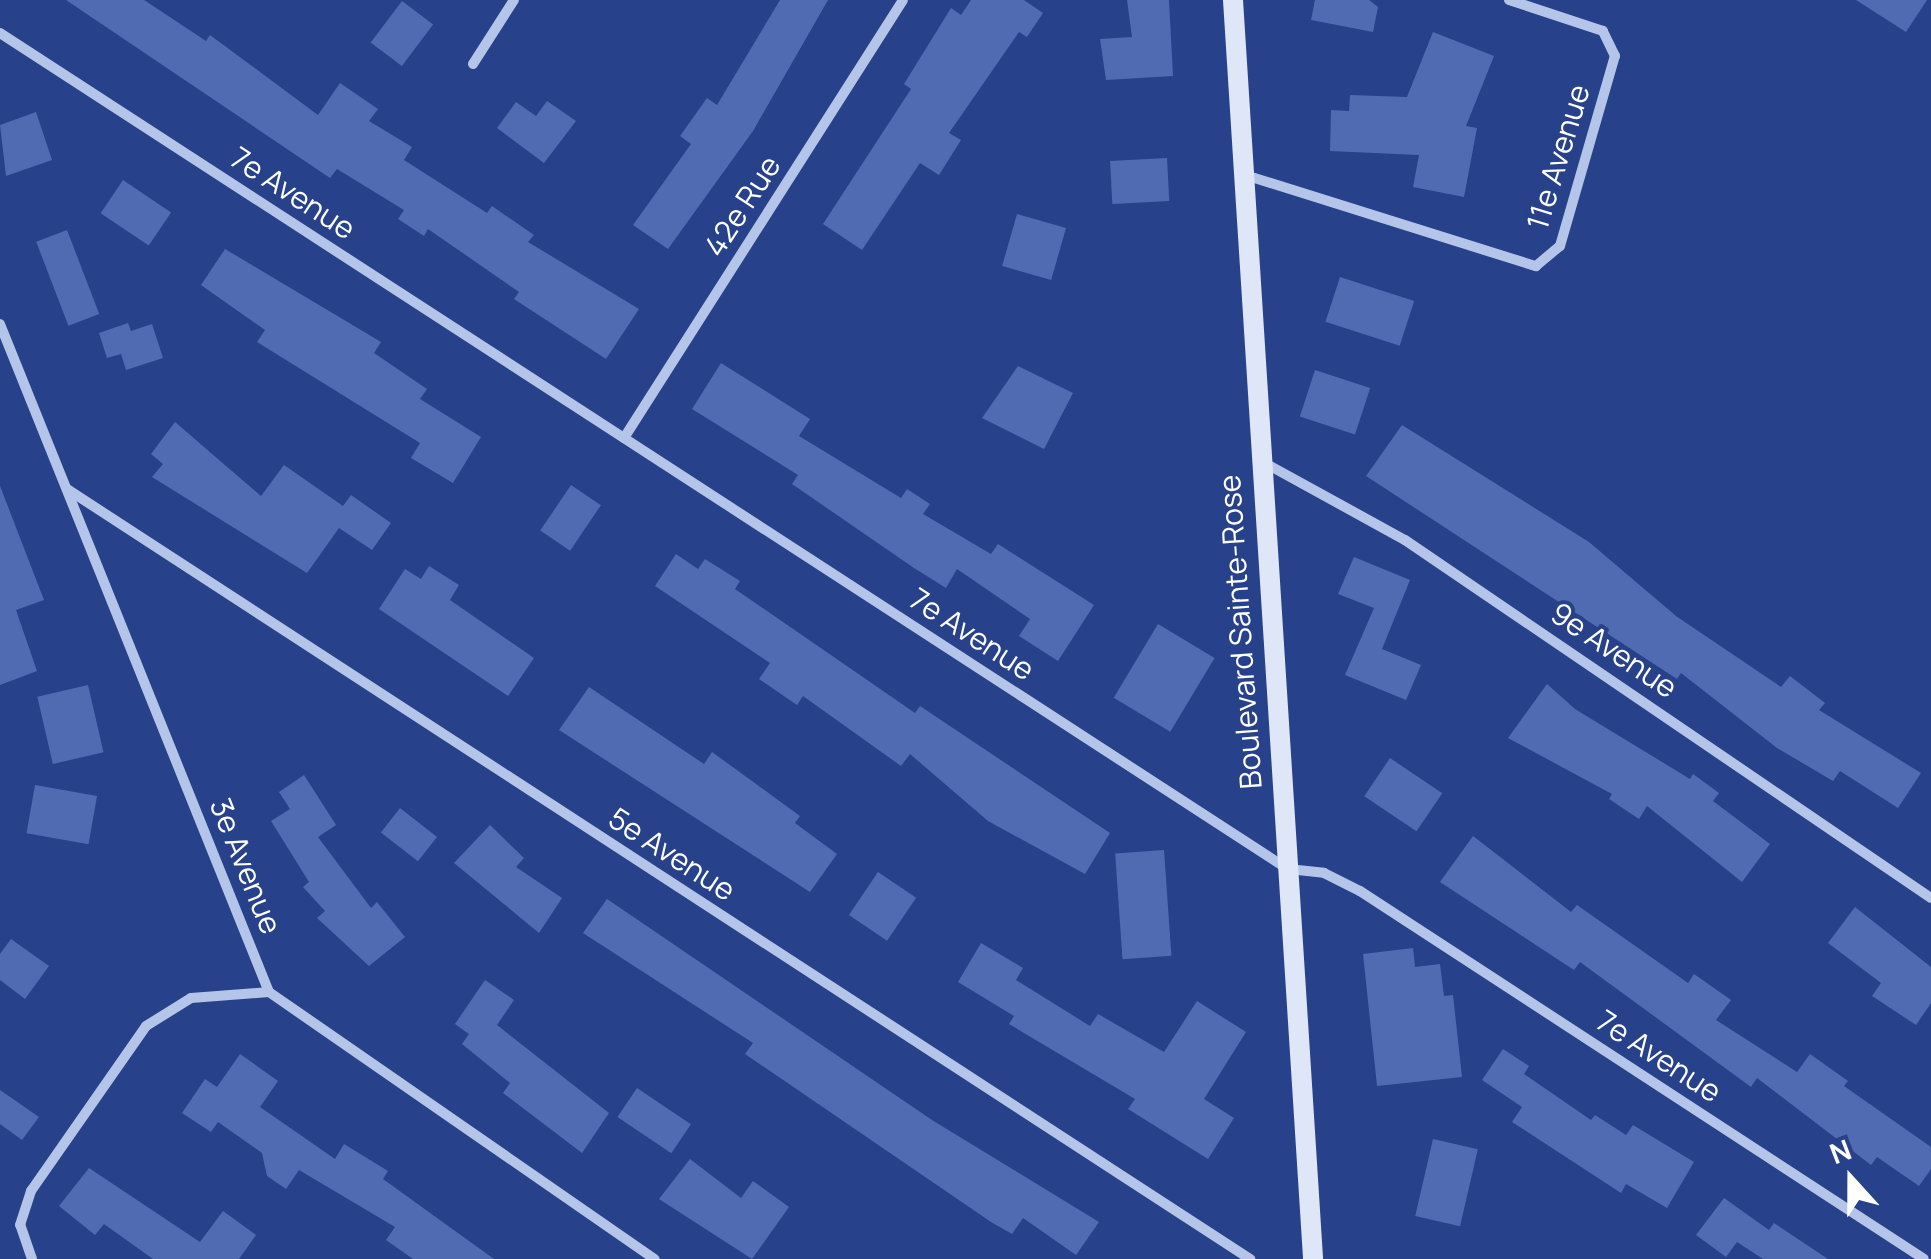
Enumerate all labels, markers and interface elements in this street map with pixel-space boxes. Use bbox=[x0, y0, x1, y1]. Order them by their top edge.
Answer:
street label: 11e Avenue bbox=[1519, 80, 1597, 234]
street label: 7e Avenue bbox=[224, 139, 362, 247]
street label: 42e Rue bbox=[696, 149, 788, 263]
street label: Boulevard Sainte-Rose bbox=[1211, 474, 1269, 790]
street label: 7e Avenue bbox=[903, 580, 1041, 688]
street label: 9e Avenue bbox=[1544, 595, 1684, 705]
street label: 3e Avenue bbox=[203, 793, 289, 939]
street label: 5e Avenue bbox=[602, 800, 742, 908]
street label: 7e Avenue bbox=[1590, 1002, 1728, 1110]
north arrow bbox=[1801, 1129, 1901, 1229]
text: N bbox=[1824, 1130, 1856, 1172]

